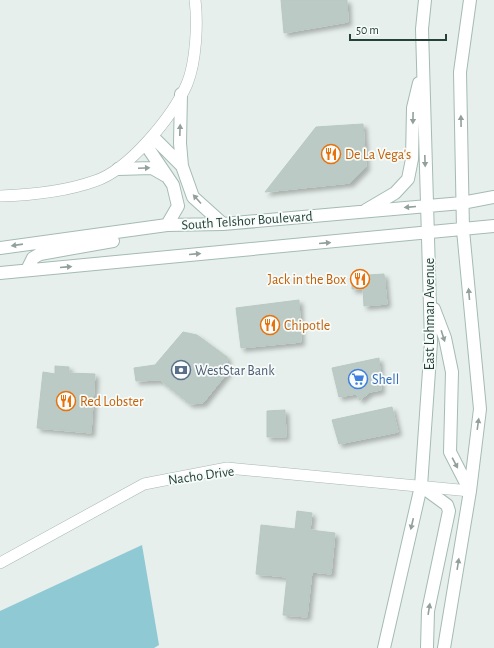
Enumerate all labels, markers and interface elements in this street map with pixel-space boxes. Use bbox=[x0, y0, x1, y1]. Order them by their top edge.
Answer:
scale bar bbox=[350, 16, 446, 42]
text: 50 m bbox=[356, 24, 379, 36]
one-way arrow bbox=[410, 112, 416, 125]
one-way arrow bbox=[458, 114, 464, 127]
one-way arrow bbox=[177, 123, 183, 136]
restaurant icon: De La Vega's bbox=[320, 143, 342, 165]
place label: De La Vega's bbox=[345, 148, 411, 162]
one-way arrow bbox=[422, 155, 429, 167]
one-way arrow bbox=[138, 165, 151, 171]
one-way arrow bbox=[192, 194, 201, 204]
one-way arrow bbox=[404, 204, 416, 211]
street label: South Telshor Boulevard bbox=[181, 209, 313, 233]
one-way arrow bbox=[319, 239, 331, 246]
one-way arrow bbox=[11, 242, 23, 248]
one-way arrow bbox=[189, 251, 201, 258]
street label: East Lohman Avenue bbox=[423, 258, 437, 370]
one-way arrow bbox=[60, 263, 72, 270]
restaurant icon: Jack in the Box bbox=[349, 268, 371, 290]
place label: Jack in the Box bbox=[268, 273, 346, 287]
one-way arrow bbox=[466, 288, 472, 300]
restaurant icon: Chipotle bbox=[259, 314, 281, 336]
place label: Chipotle bbox=[284, 319, 330, 333]
one-way arrow bbox=[441, 330, 447, 342]
bank icon: WestStar Bank bbox=[170, 359, 192, 381]
place label: WestStar Bank bbox=[195, 364, 275, 378]
supermarket icon: Shell bbox=[347, 368, 369, 390]
place label: Shell bbox=[372, 373, 399, 387]
restaurant icon: Red Lobster bbox=[55, 390, 77, 412]
place label: Red Lobster bbox=[80, 395, 144, 409]
one-way arrow bbox=[475, 418, 481, 431]
one-way arrow bbox=[452, 457, 458, 469]
street label: Nacho Drive bbox=[167, 464, 235, 488]
one-way arrow bbox=[409, 517, 415, 530]
one-way arrow bbox=[455, 558, 461, 570]
one-way arrow bbox=[426, 603, 432, 615]

